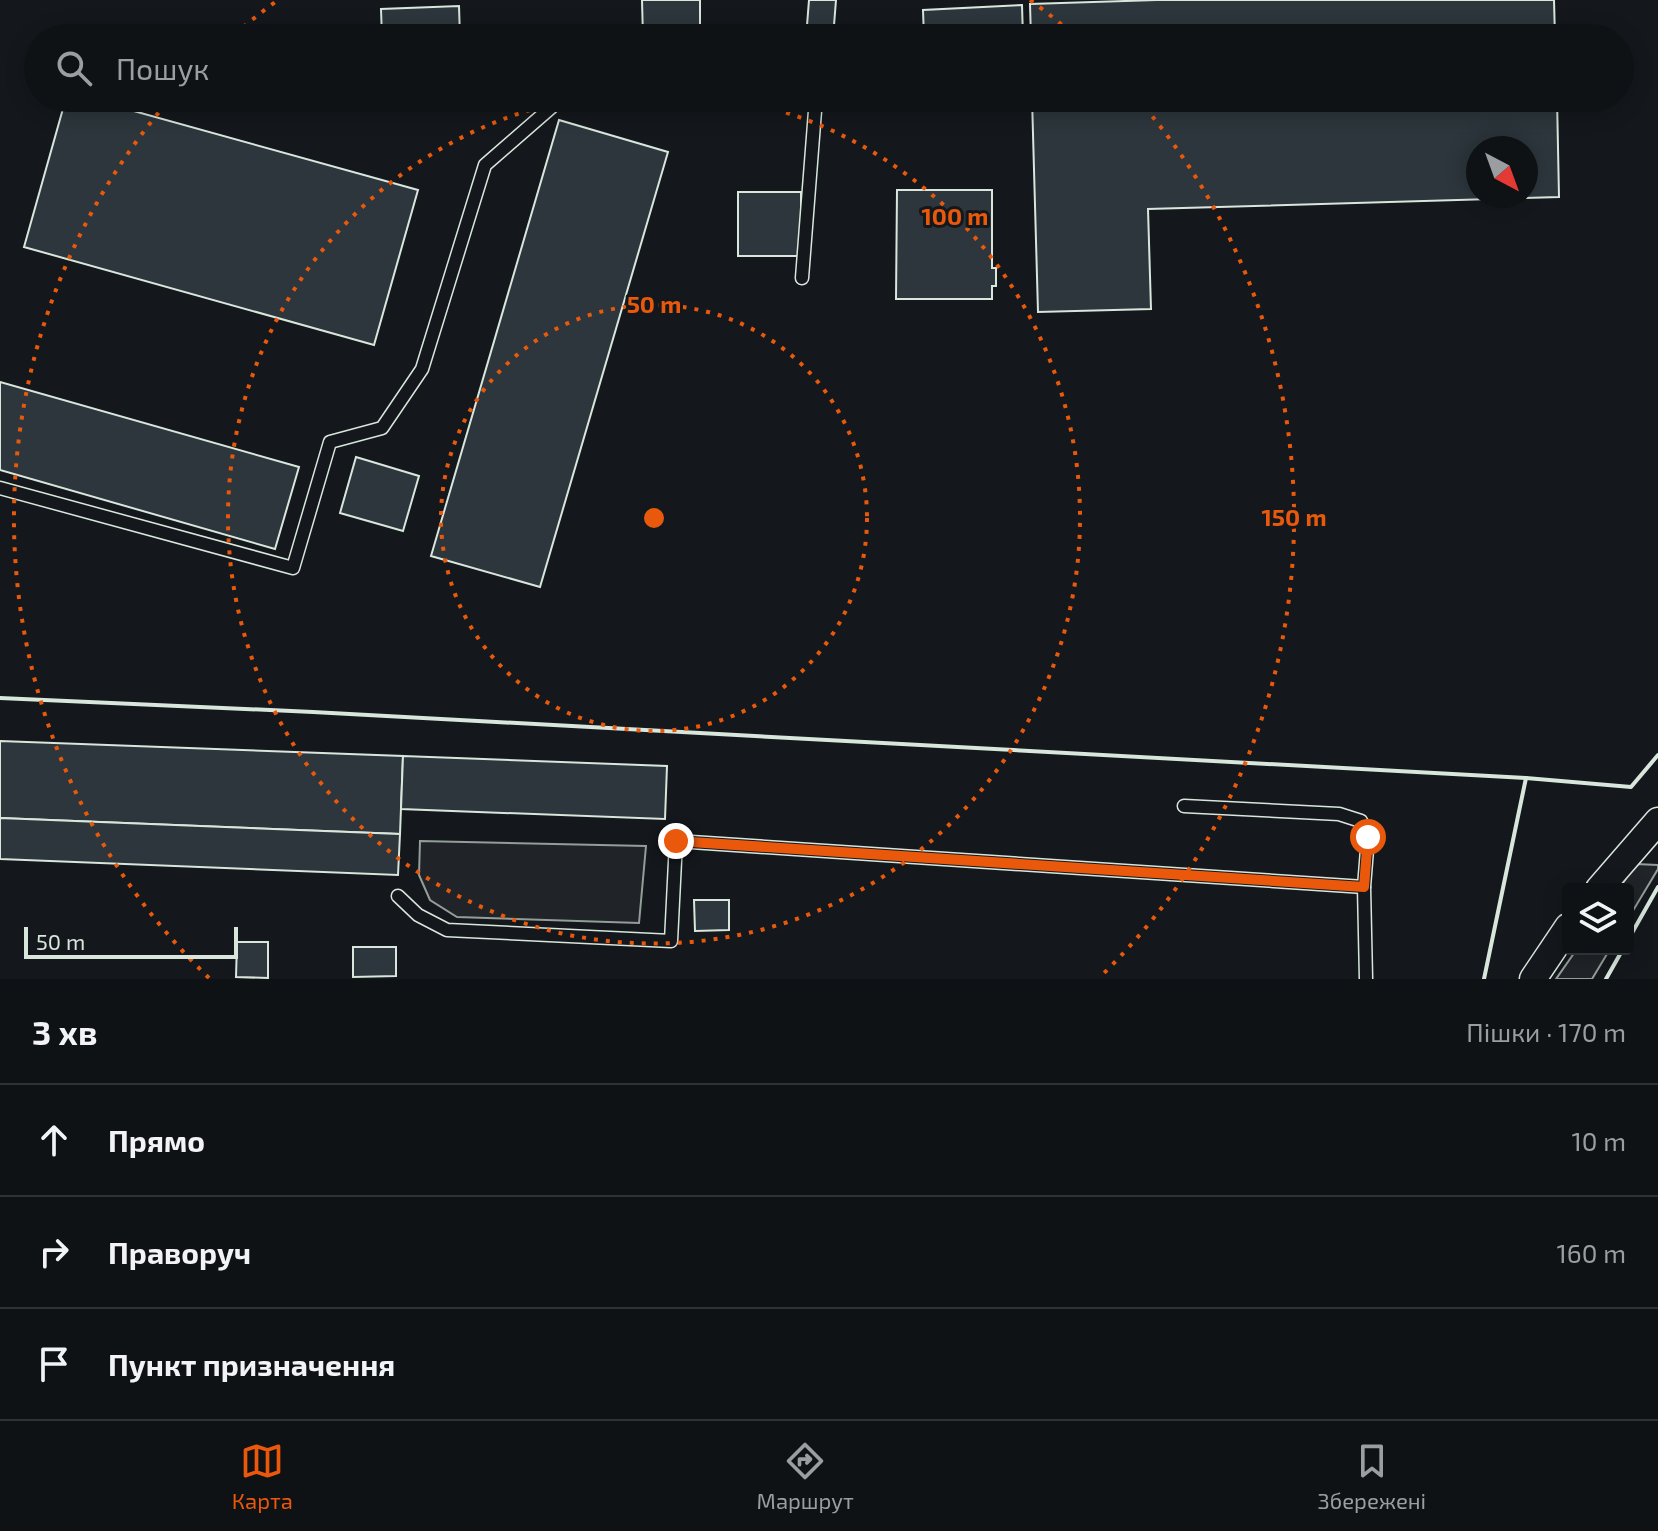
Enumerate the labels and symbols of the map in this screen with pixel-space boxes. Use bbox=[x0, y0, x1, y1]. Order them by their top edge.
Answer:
north arrow bbox=[1466, 136, 1538, 208]
text: 100 m bbox=[922, 201, 988, 230]
text: 50 m bbox=[627, 289, 681, 318]
text: 150 m bbox=[1261, 502, 1327, 531]
centre of rings bbox=[640, 504, 668, 532]
route start bbox=[1350, 819, 1386, 855]
route end bbox=[658, 823, 694, 859]
scale bar bbox=[24, 923, 238, 959]

